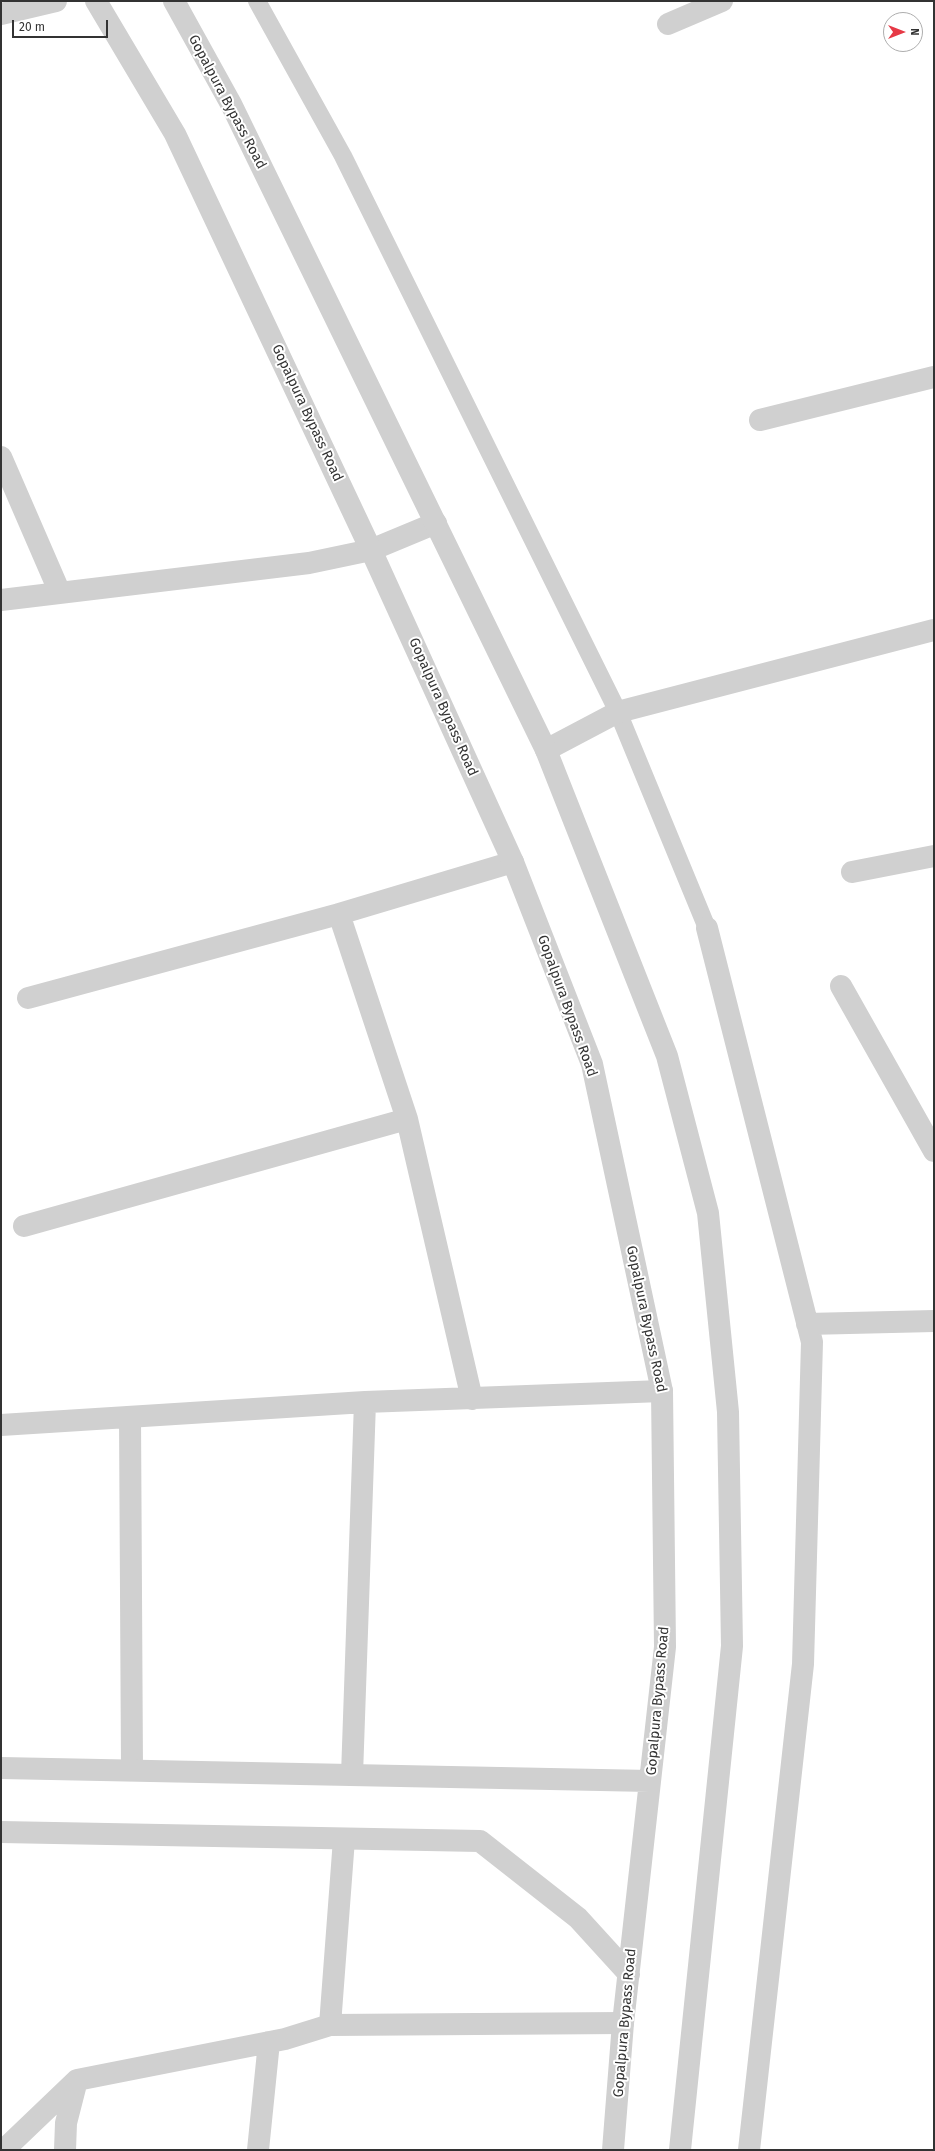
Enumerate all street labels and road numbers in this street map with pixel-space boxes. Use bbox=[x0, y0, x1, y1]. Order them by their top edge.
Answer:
street label: Gopalpura Bypass Road bbox=[185, 32, 269, 172]
street label: Gopalpura Bypass Road bbox=[268, 342, 346, 484]
street label: Gopalpura Bypass Road bbox=[405, 635, 481, 779]
street label: Gopalpura Bypass Road bbox=[534, 933, 600, 1079]
street label: Gopalpura Bypass Road bbox=[622, 1244, 670, 1394]
street label: Gopalpura Bypass Road bbox=[643, 1626, 673, 1776]
street label: Gopalpura Bypass Road bbox=[610, 1948, 640, 2098]

